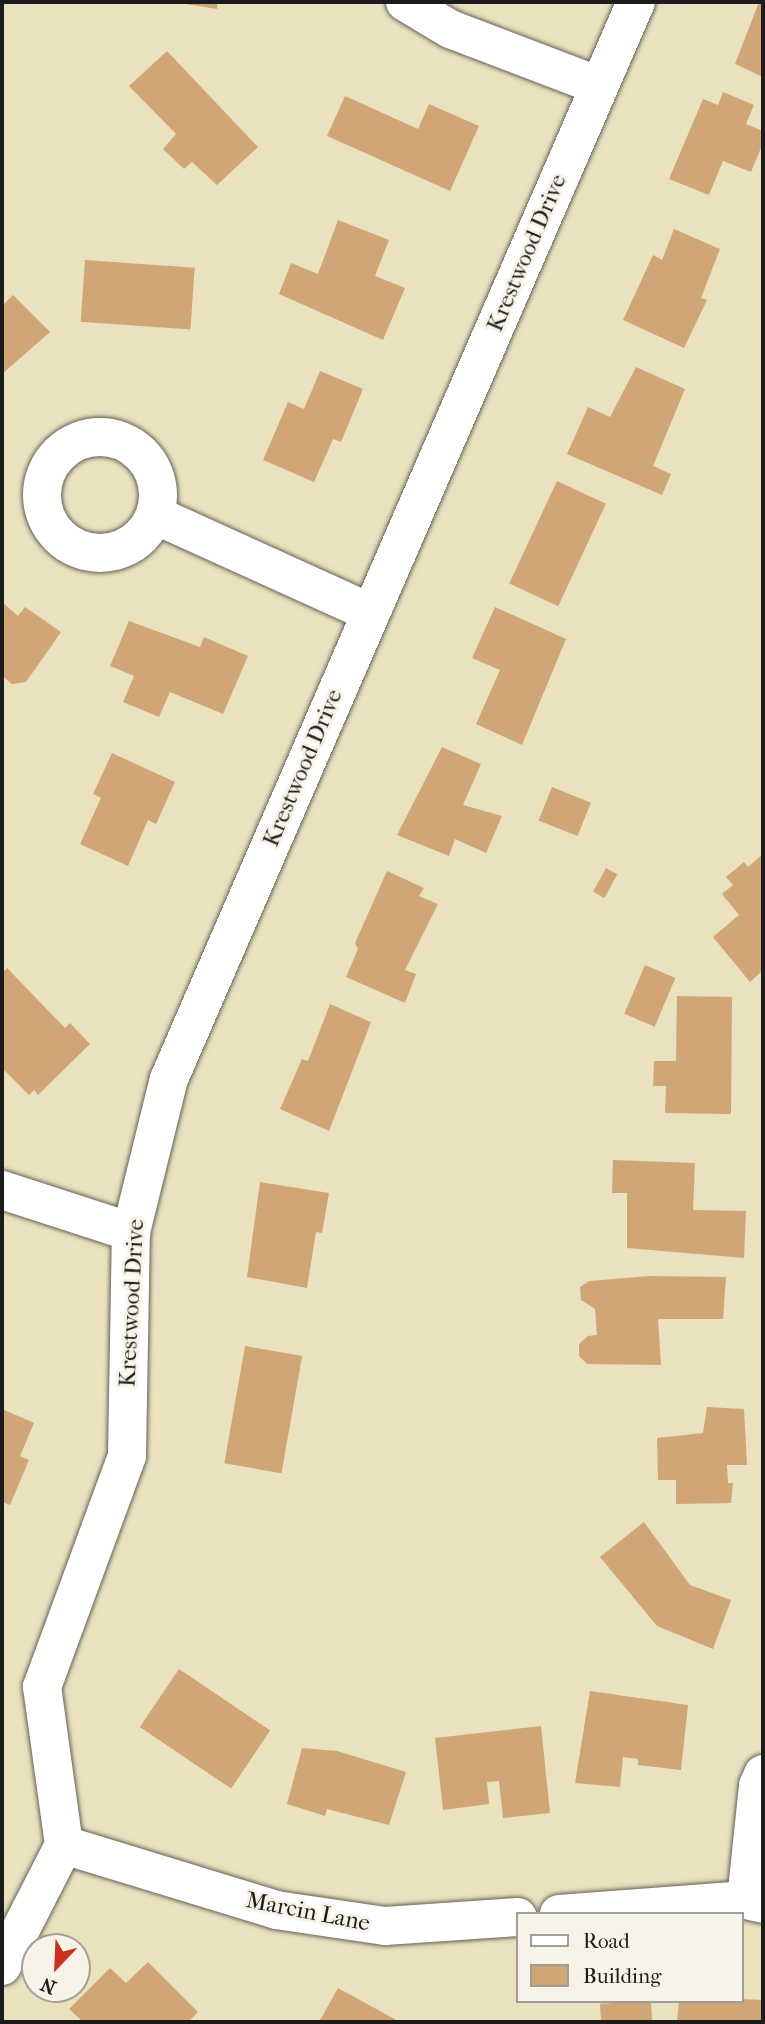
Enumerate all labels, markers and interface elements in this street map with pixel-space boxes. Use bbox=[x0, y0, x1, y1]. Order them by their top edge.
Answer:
street label: Krestwood Drive bbox=[481, 170, 573, 336]
street label: Krestwood Drive bbox=[257, 685, 349, 851]
street label: Krestwood Drive bbox=[114, 1218, 150, 1388]
street label: Marcin Lane bbox=[244, 1886, 372, 1938]
legend bbox=[516, 1912, 744, 2003]
text: Road bbox=[583, 1929, 630, 1953]
north arrow bbox=[21, 1933, 91, 2003]
text: Building bbox=[583, 1964, 661, 1988]
text: N bbox=[38, 1973, 60, 1998]

